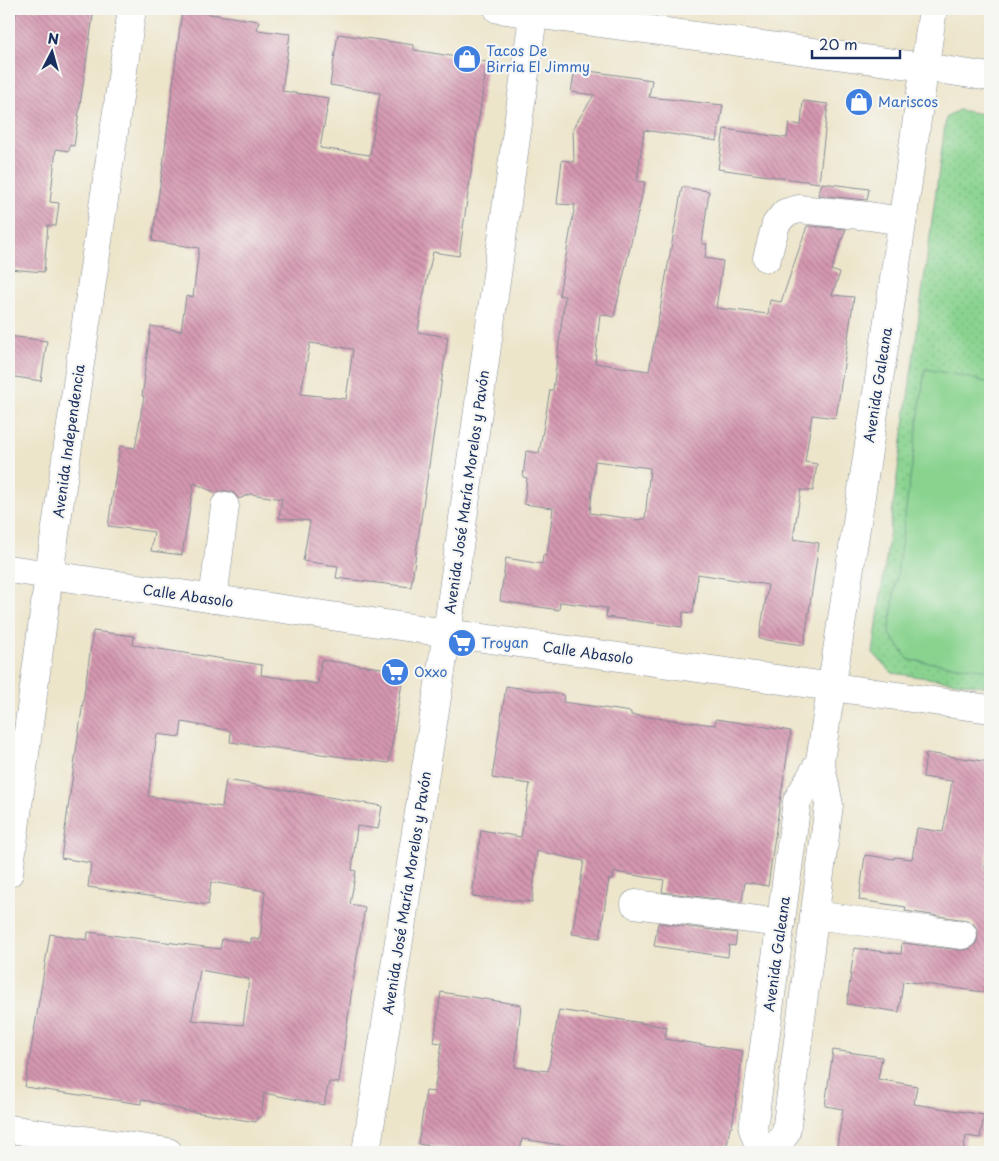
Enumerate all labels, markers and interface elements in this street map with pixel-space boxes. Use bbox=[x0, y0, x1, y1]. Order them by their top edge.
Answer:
north arrow bbox=[28, 28, 78, 78]
text: N bbox=[47, 28, 60, 50]
scale bar bbox=[812, 28, 899, 60]
text: 20 m bbox=[819, 32, 858, 55]
place label: Tacos De Birria El Jimmy bbox=[486, 40, 590, 77]
shop icon: Tacos De Birria El Jimmy bbox=[452, 44, 482, 74]
shop icon: Mariscos bbox=[844, 87, 874, 117]
place label: Mariscos bbox=[878, 91, 938, 112]
street label: Avenida Galeana bbox=[858, 326, 897, 444]
street label: Avenida Independencia bbox=[47, 362, 90, 519]
street label: Avenida José María Morelos y Pavón bbox=[439, 369, 494, 615]
street label: Calle Abasolo bbox=[141, 579, 235, 612]
supermarket icon: Troyan bbox=[447, 628, 477, 658]
place label: Troyan bbox=[481, 632, 529, 653]
street label: Calle Abasolo bbox=[541, 636, 635, 669]
supermarket icon: Oxxo bbox=[380, 657, 410, 687]
place label: Oxxo bbox=[414, 661, 447, 682]
street label: Avenida José María Morelos y Pavón bbox=[377, 770, 436, 1016]
street label: Avenida Galeana bbox=[758, 895, 795, 1013]

